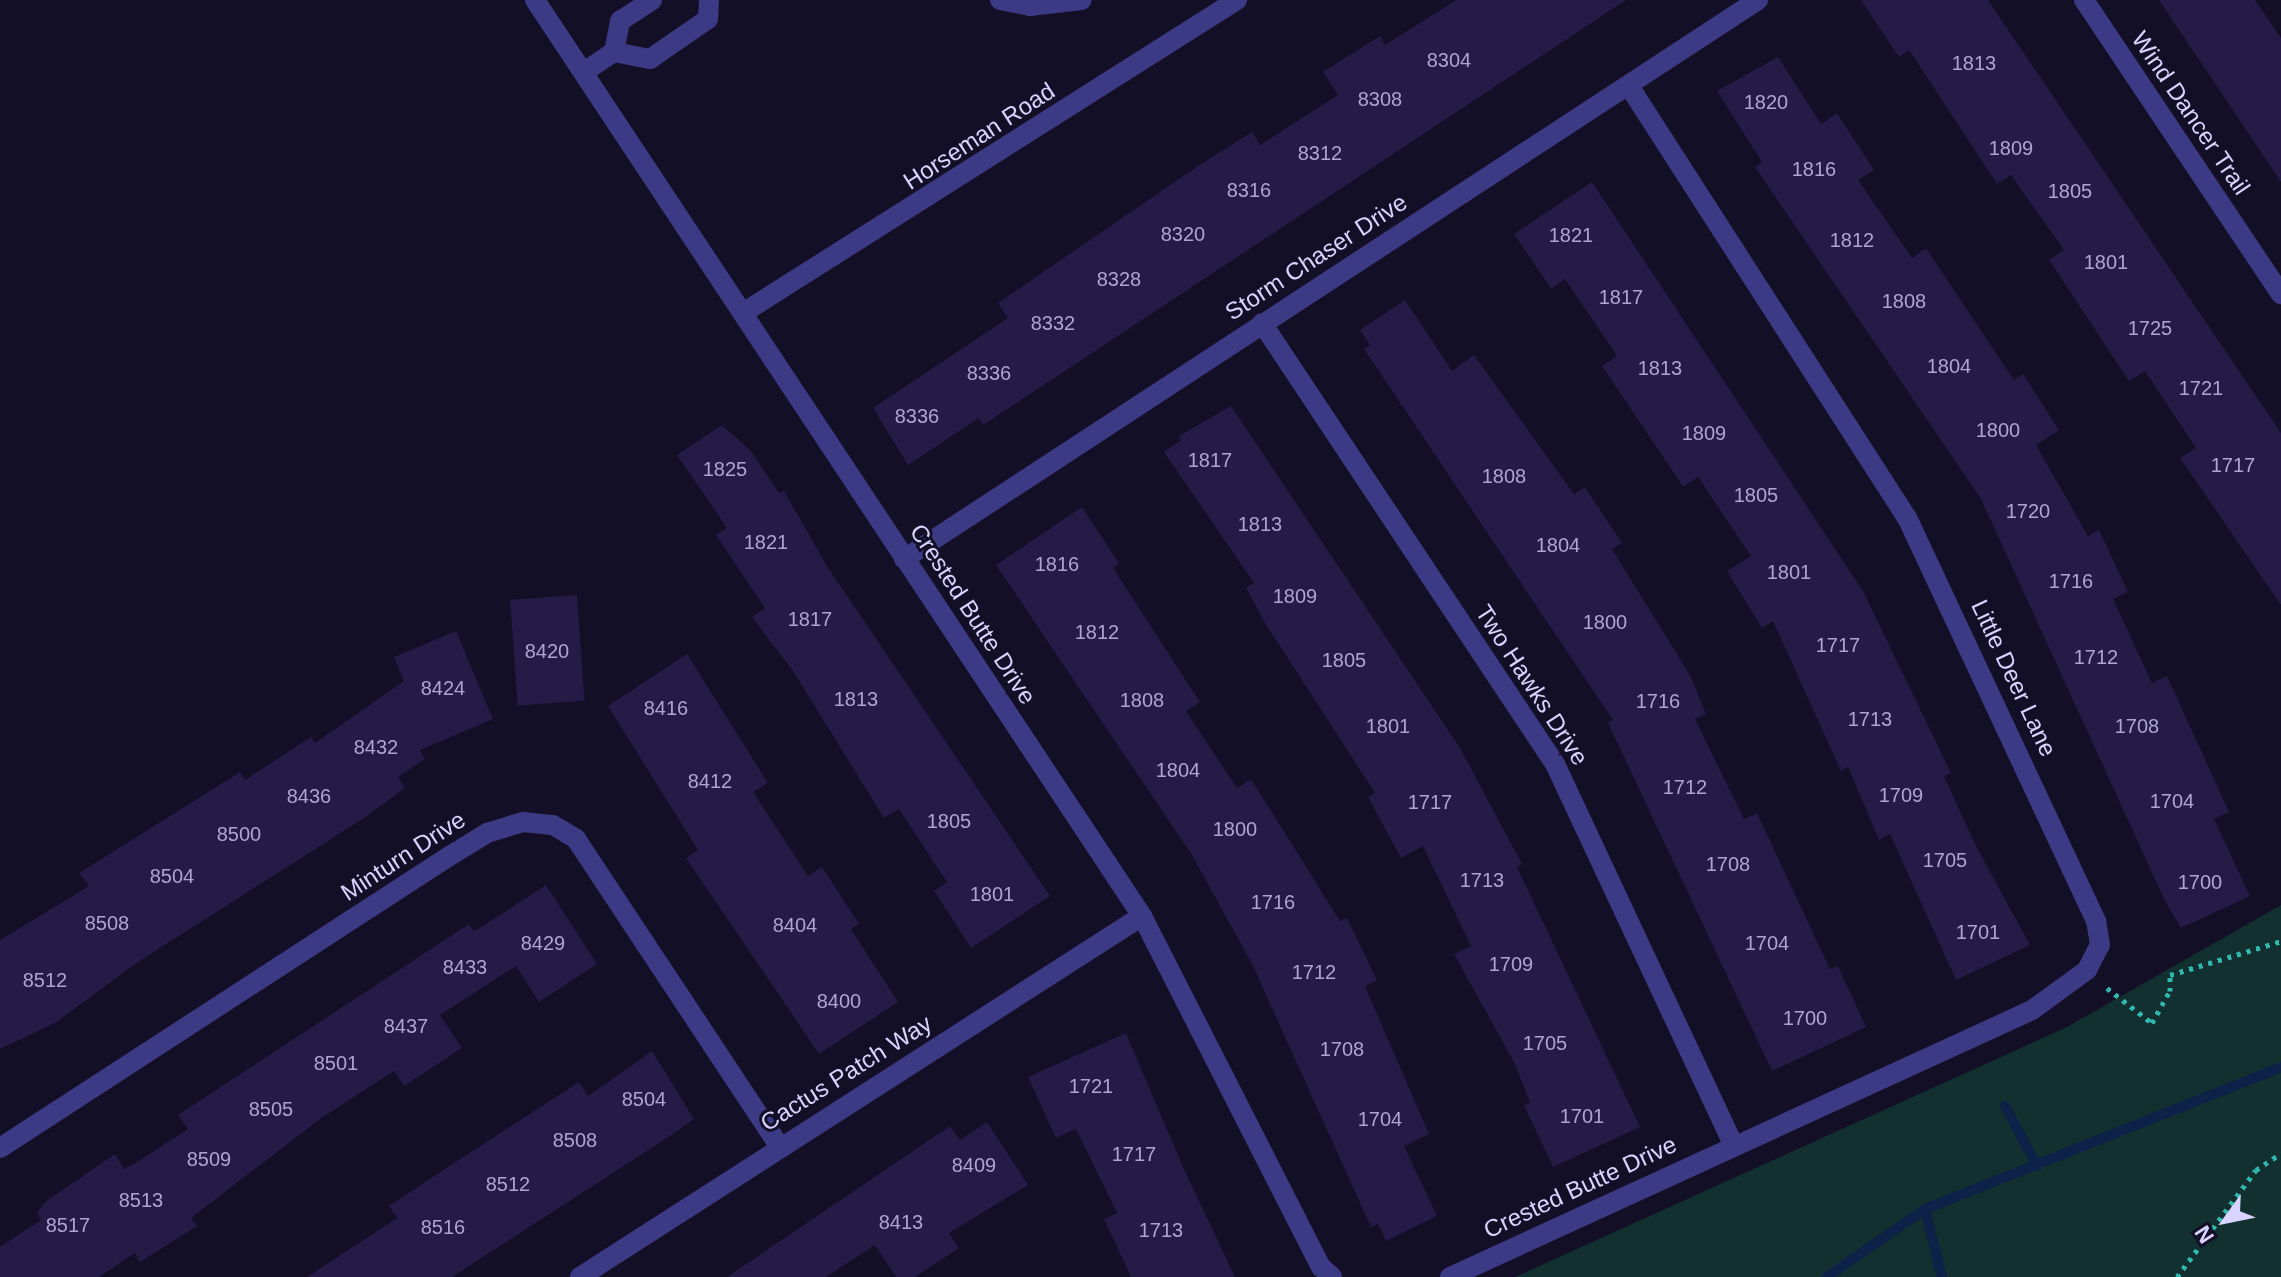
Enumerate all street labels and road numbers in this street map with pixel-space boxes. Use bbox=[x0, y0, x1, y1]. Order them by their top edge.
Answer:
street label: Wind Dancer Trail bbox=[2126, 26, 2256, 200]
street label: Horseman Road bbox=[898, 76, 1060, 196]
street label: Storm Chaser Drive bbox=[1220, 188, 1412, 326]
street label: Crested Butte Drive bbox=[904, 518, 1042, 710]
street label: Little Deer Lane bbox=[1965, 595, 2063, 761]
street label: Two Hawks Drive bbox=[1469, 599, 1595, 771]
street label: Minturn Drive bbox=[335, 805, 471, 907]
street label: Cactus Patch Way bbox=[755, 1009, 937, 1137]
street label: Crested Butte Drive bbox=[1479, 1130, 1681, 1244]

